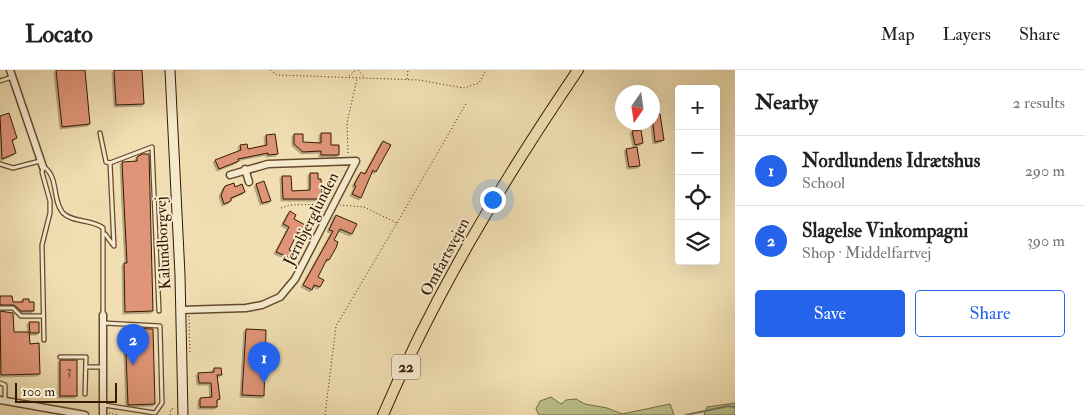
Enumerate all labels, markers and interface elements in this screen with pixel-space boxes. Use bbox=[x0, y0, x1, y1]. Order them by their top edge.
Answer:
text: Locato bbox=[25, 19, 93, 50]
text: Map bbox=[881, 23, 915, 46]
text: Layers bbox=[943, 23, 991, 46]
text: Share bbox=[1019, 23, 1060, 46]
north arrow bbox=[615, 85, 660, 130]
map controls bbox=[675, 85, 720, 265]
button: + bbox=[675, 85, 720, 130]
text: Nearby bbox=[755, 89, 818, 116]
text: 2 results bbox=[1012, 93, 1065, 113]
button: − bbox=[675, 130, 720, 175]
text: Nordlundens Idrætshus bbox=[802, 149, 980, 173]
text: 1 bbox=[768, 161, 774, 181]
text: 290 m bbox=[1025, 161, 1065, 181]
street label: Jernbjerglunden bbox=[278, 169, 344, 271]
text: School bbox=[802, 173, 845, 193]
button: locate bbox=[675, 175, 720, 220]
your location bbox=[480, 187, 506, 213]
street label: Kalundborgvej bbox=[151, 196, 175, 290]
street label: Omfartsvejen bbox=[416, 214, 474, 300]
text: Slagelse Vinkompagni bbox=[802, 219, 968, 243]
button: layers bbox=[675, 220, 720, 265]
text: 2 bbox=[767, 231, 775, 251]
text: 390 m bbox=[1027, 231, 1065, 251]
text: Shop · Middelfartvej bbox=[802, 243, 931, 263]
button: Save bbox=[755, 290, 905, 337]
button: Share bbox=[915, 290, 1065, 337]
pin: 2 bbox=[117, 324, 149, 365]
pin: 1 bbox=[248, 342, 280, 383]
road number: 22 bbox=[392, 354, 420, 380]
house number: 3 bbox=[66, 362, 72, 379]
scale bar bbox=[15, 380, 118, 403]
text: 100 m bbox=[22, 383, 55, 400]

